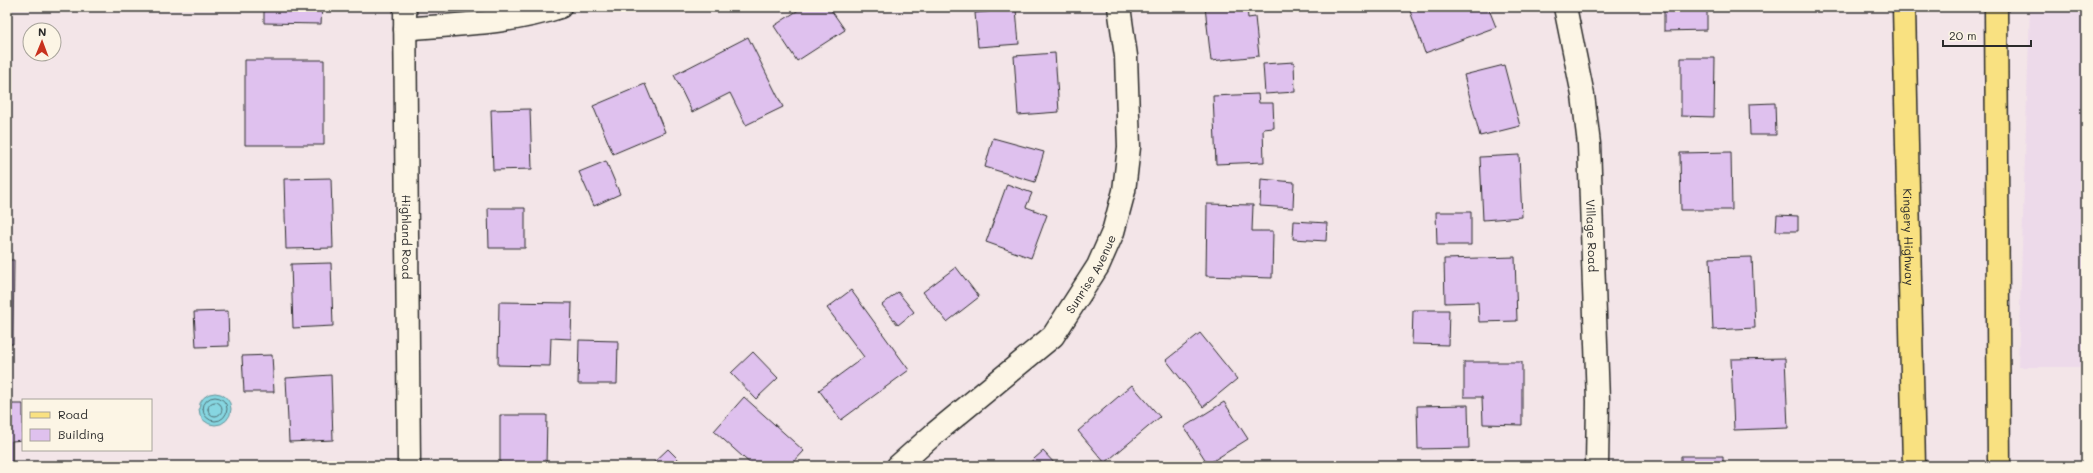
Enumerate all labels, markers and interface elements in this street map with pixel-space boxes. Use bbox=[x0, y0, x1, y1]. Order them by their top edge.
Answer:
north arrow bbox=[22, 22, 62, 62]
scale bar bbox=[1943, 22, 2031, 48]
text: N bbox=[38, 24, 46, 39]
text: 20 m bbox=[1949, 27, 1977, 43]
street label: Kingery Highway bbox=[1900, 188, 1918, 286]
street label: Highland Road bbox=[399, 195, 415, 280]
street label: Village Road bbox=[1583, 199, 1602, 273]
street label: Sunrise Avenue bbox=[1062, 232, 1119, 316]
legend bbox=[22, 399, 152, 451]
text: Road bbox=[58, 406, 88, 422]
text: Building bbox=[58, 426, 104, 442]

